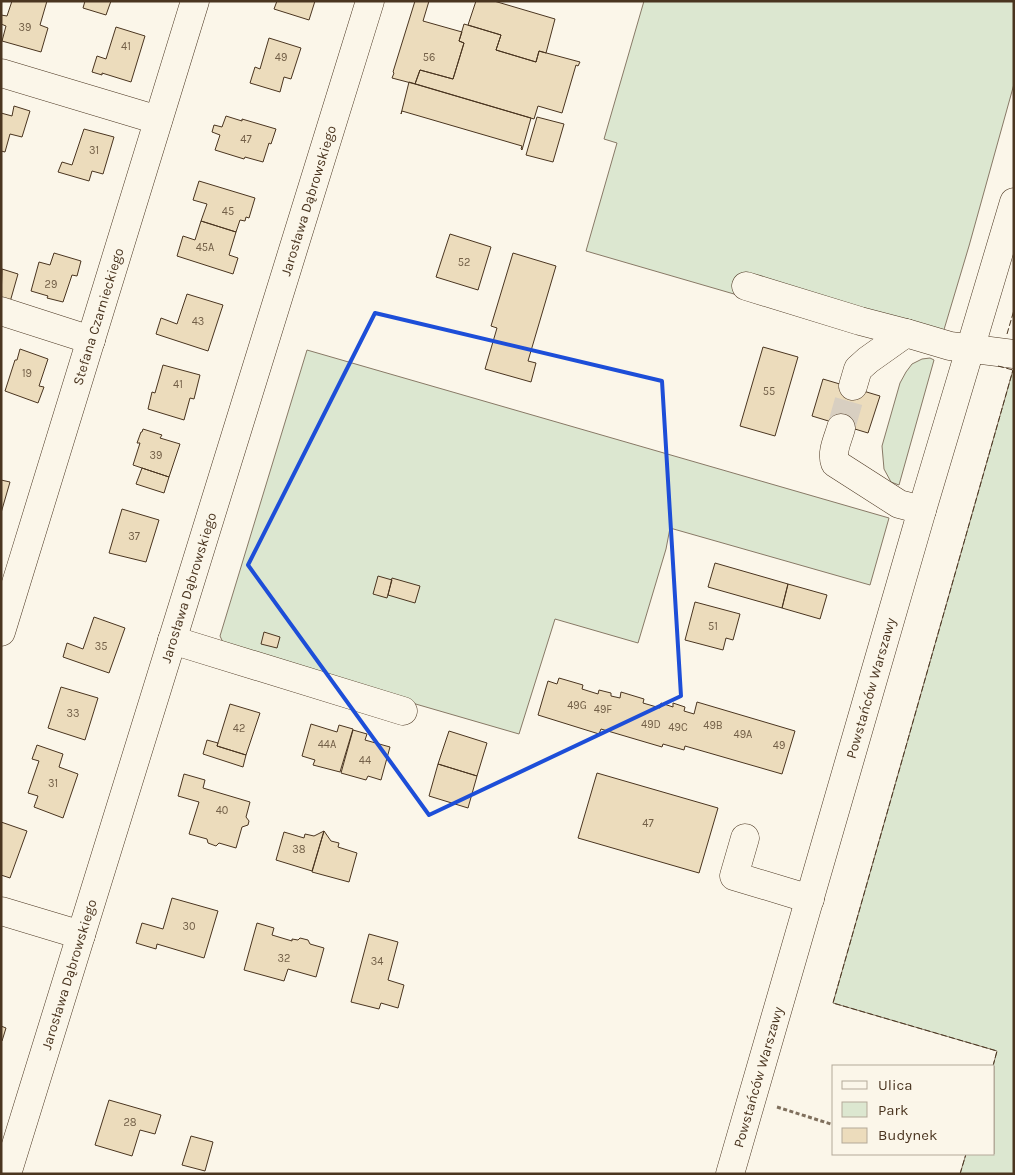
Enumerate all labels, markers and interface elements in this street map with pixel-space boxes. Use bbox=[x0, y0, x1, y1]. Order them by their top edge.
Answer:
house number: 39 bbox=[19, 21, 31, 34]
house number: 41 bbox=[121, 40, 131, 53]
house number: 49 bbox=[275, 51, 287, 64]
house number: 56 bbox=[423, 51, 435, 64]
street label: Jarosława Dąbrowskiego bbox=[277, 123, 340, 278]
house number: 47 bbox=[240, 133, 252, 146]
house number: 31 bbox=[89, 144, 99, 157]
house number: 45 bbox=[222, 205, 234, 218]
house number: 45A bbox=[196, 241, 215, 254]
street label: Stefana Czarnieckiego bbox=[69, 246, 127, 387]
house number: 52 bbox=[458, 256, 470, 269]
house number: 29 bbox=[45, 278, 57, 291]
house number: 43 bbox=[192, 315, 204, 328]
house number: 19 bbox=[22, 367, 32, 380]
house number: 41 bbox=[173, 378, 183, 391]
house number: 55 bbox=[763, 385, 775, 398]
house number: 39 bbox=[150, 449, 162, 462]
street label: Jarosława Dąbrowskiego bbox=[157, 510, 220, 665]
house number: 37 bbox=[128, 530, 140, 543]
street label: Powstańców Warszawy bbox=[842, 615, 899, 760]
house number: 51 bbox=[708, 620, 718, 633]
house number: 35 bbox=[95, 640, 107, 653]
house number: 49G bbox=[567, 699, 587, 712]
house number: 49F bbox=[594, 703, 612, 716]
house number: 33 bbox=[67, 707, 80, 720]
house number: 49D bbox=[641, 718, 661, 731]
house number: 49B bbox=[703, 719, 723, 732]
house number: 49C bbox=[668, 721, 688, 734]
house number: 42 bbox=[233, 722, 245, 735]
house number: 49A bbox=[734, 728, 753, 741]
house number: 44A bbox=[318, 738, 337, 751]
house number: 49 bbox=[773, 739, 785, 752]
house number: 44 bbox=[359, 754, 371, 767]
house number: 31 bbox=[48, 777, 58, 790]
house number: 40 bbox=[216, 804, 228, 817]
house number: 47 bbox=[642, 817, 654, 830]
house number: 38 bbox=[292, 843, 306, 856]
street label: Jarosława Dąbrowskiego bbox=[38, 897, 100, 1052]
house number: 30 bbox=[182, 920, 196, 933]
house number: 32 bbox=[278, 952, 290, 965]
house number: 34 bbox=[371, 955, 383, 968]
street label: Powstańców Warszawy bbox=[730, 1004, 787, 1149]
legend bbox=[832, 1065, 995, 1155]
text: Ulica bbox=[878, 1076, 912, 1094]
text: Park bbox=[878, 1101, 908, 1119]
house number: 28 bbox=[123, 1116, 137, 1129]
text: Budynek bbox=[878, 1126, 937, 1144]

